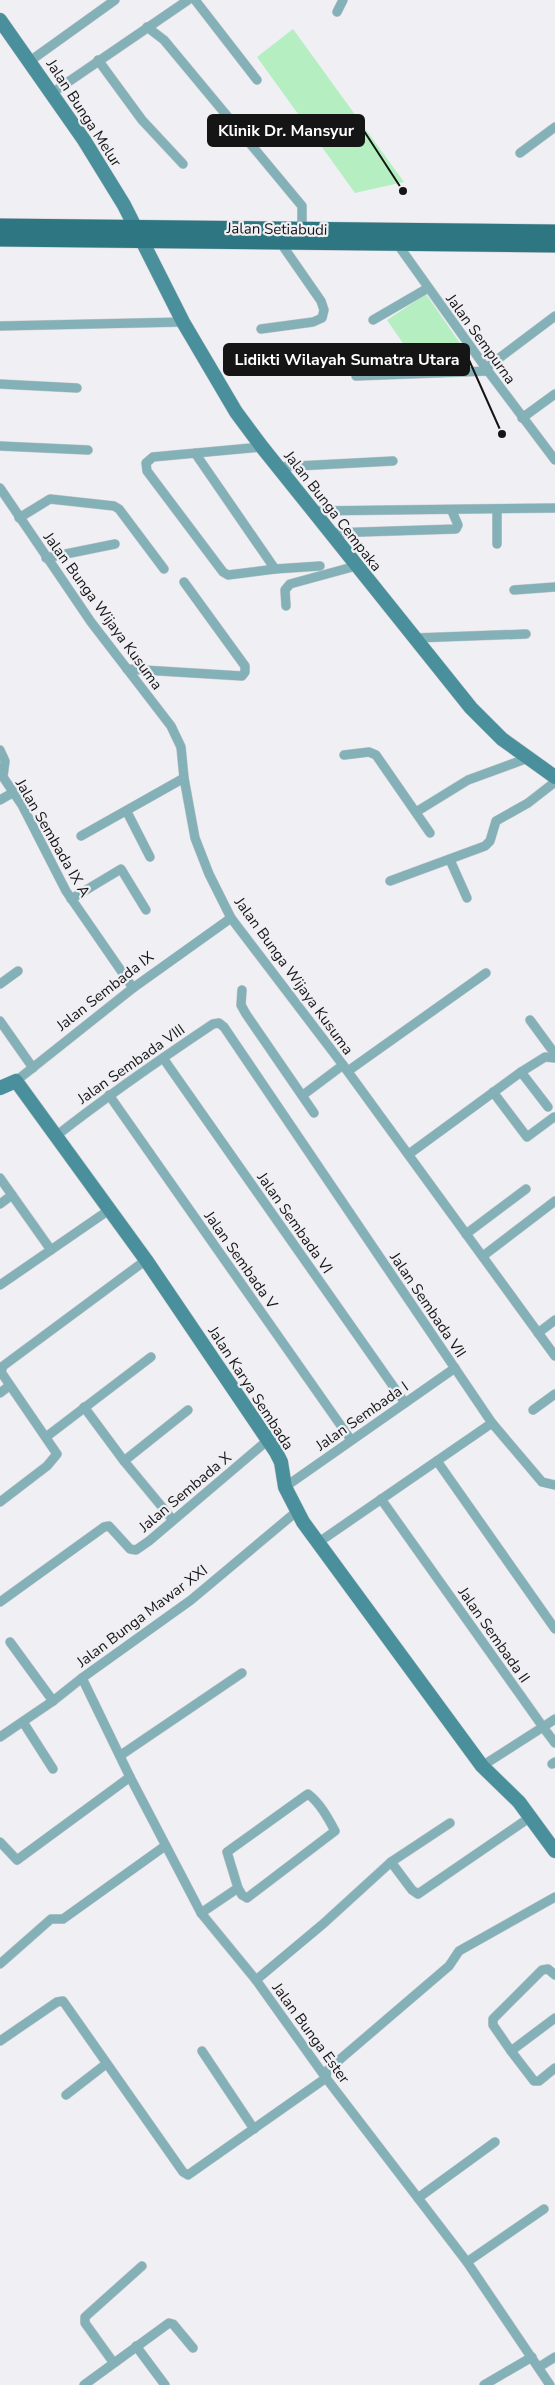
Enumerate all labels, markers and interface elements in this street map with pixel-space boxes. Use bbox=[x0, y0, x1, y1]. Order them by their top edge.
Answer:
street label: Jalan Bunga Melur bbox=[41, 55, 127, 171]
callout: Klinik Dr. Mansyur bbox=[208, 115, 364, 146]
text: Klinik Dr. Mansyur bbox=[218, 120, 355, 142]
street label: Jalan Setiabudi bbox=[225, 218, 328, 240]
street label: Jalan Sempurna bbox=[441, 289, 520, 388]
callout: Lidikti Wilayah Sumatra Utara bbox=[224, 344, 469, 375]
text: Lidikti Wilayah Sumatra Utara bbox=[234, 349, 460, 371]
street label: Jalan Bunga Cempaka bbox=[279, 446, 386, 575]
street label: Jalan Bunga Wijaya Kusuma bbox=[38, 527, 167, 694]
street label: Jalan Sembada IX A bbox=[11, 774, 95, 901]
street label: Jalan Bunga Wijaya Kusuma bbox=[229, 892, 358, 1059]
street label: Jalan Sembada IX bbox=[51, 947, 158, 1036]
street label: Jalan Sembada VIII bbox=[73, 1019, 189, 1109]
street label: Jalan Sembada VI bbox=[252, 1168, 337, 1277]
street label: Jalan Sembada V bbox=[199, 1206, 283, 1313]
street label: Jalan Sembada VII bbox=[385, 1248, 471, 1362]
street label: Jalan Karya Sembada bbox=[203, 1322, 298, 1454]
street label: Jalan Sembada I bbox=[311, 1377, 412, 1456]
street label: Jalan Sembada X bbox=[134, 1447, 236, 1537]
street label: Jalan Bunga Mawar XXI bbox=[72, 1560, 211, 1672]
street label: Jalan Sembada II bbox=[453, 1582, 534, 1687]
street label: Jalan Bunga Ester bbox=[267, 1978, 355, 2088]

